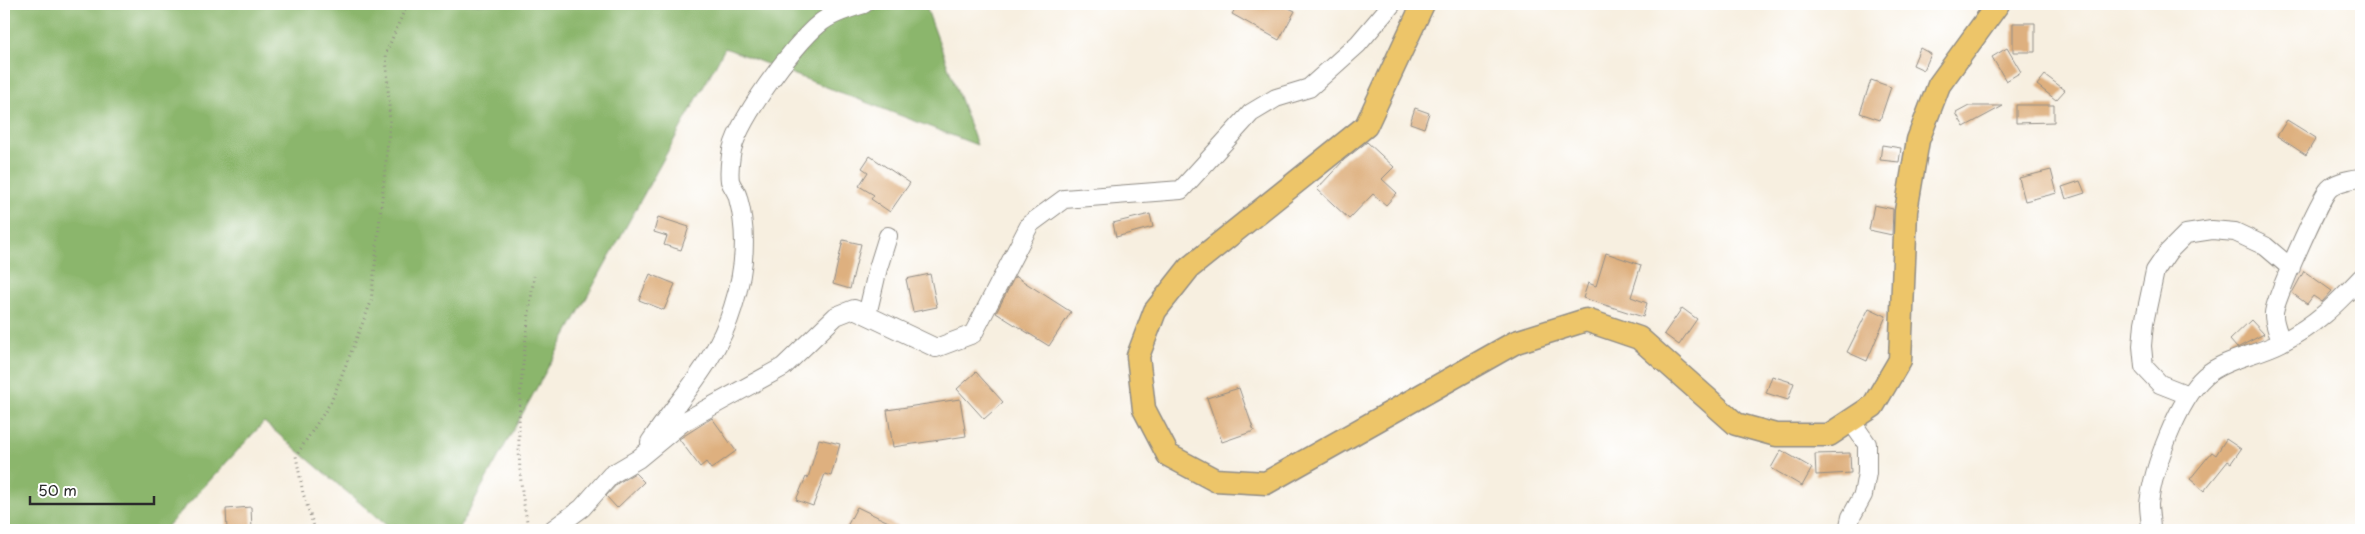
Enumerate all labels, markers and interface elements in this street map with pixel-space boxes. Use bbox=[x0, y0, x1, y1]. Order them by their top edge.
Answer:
scale bar bbox=[30, 474, 154, 506]
text: 50 m bbox=[38, 478, 77, 501]

